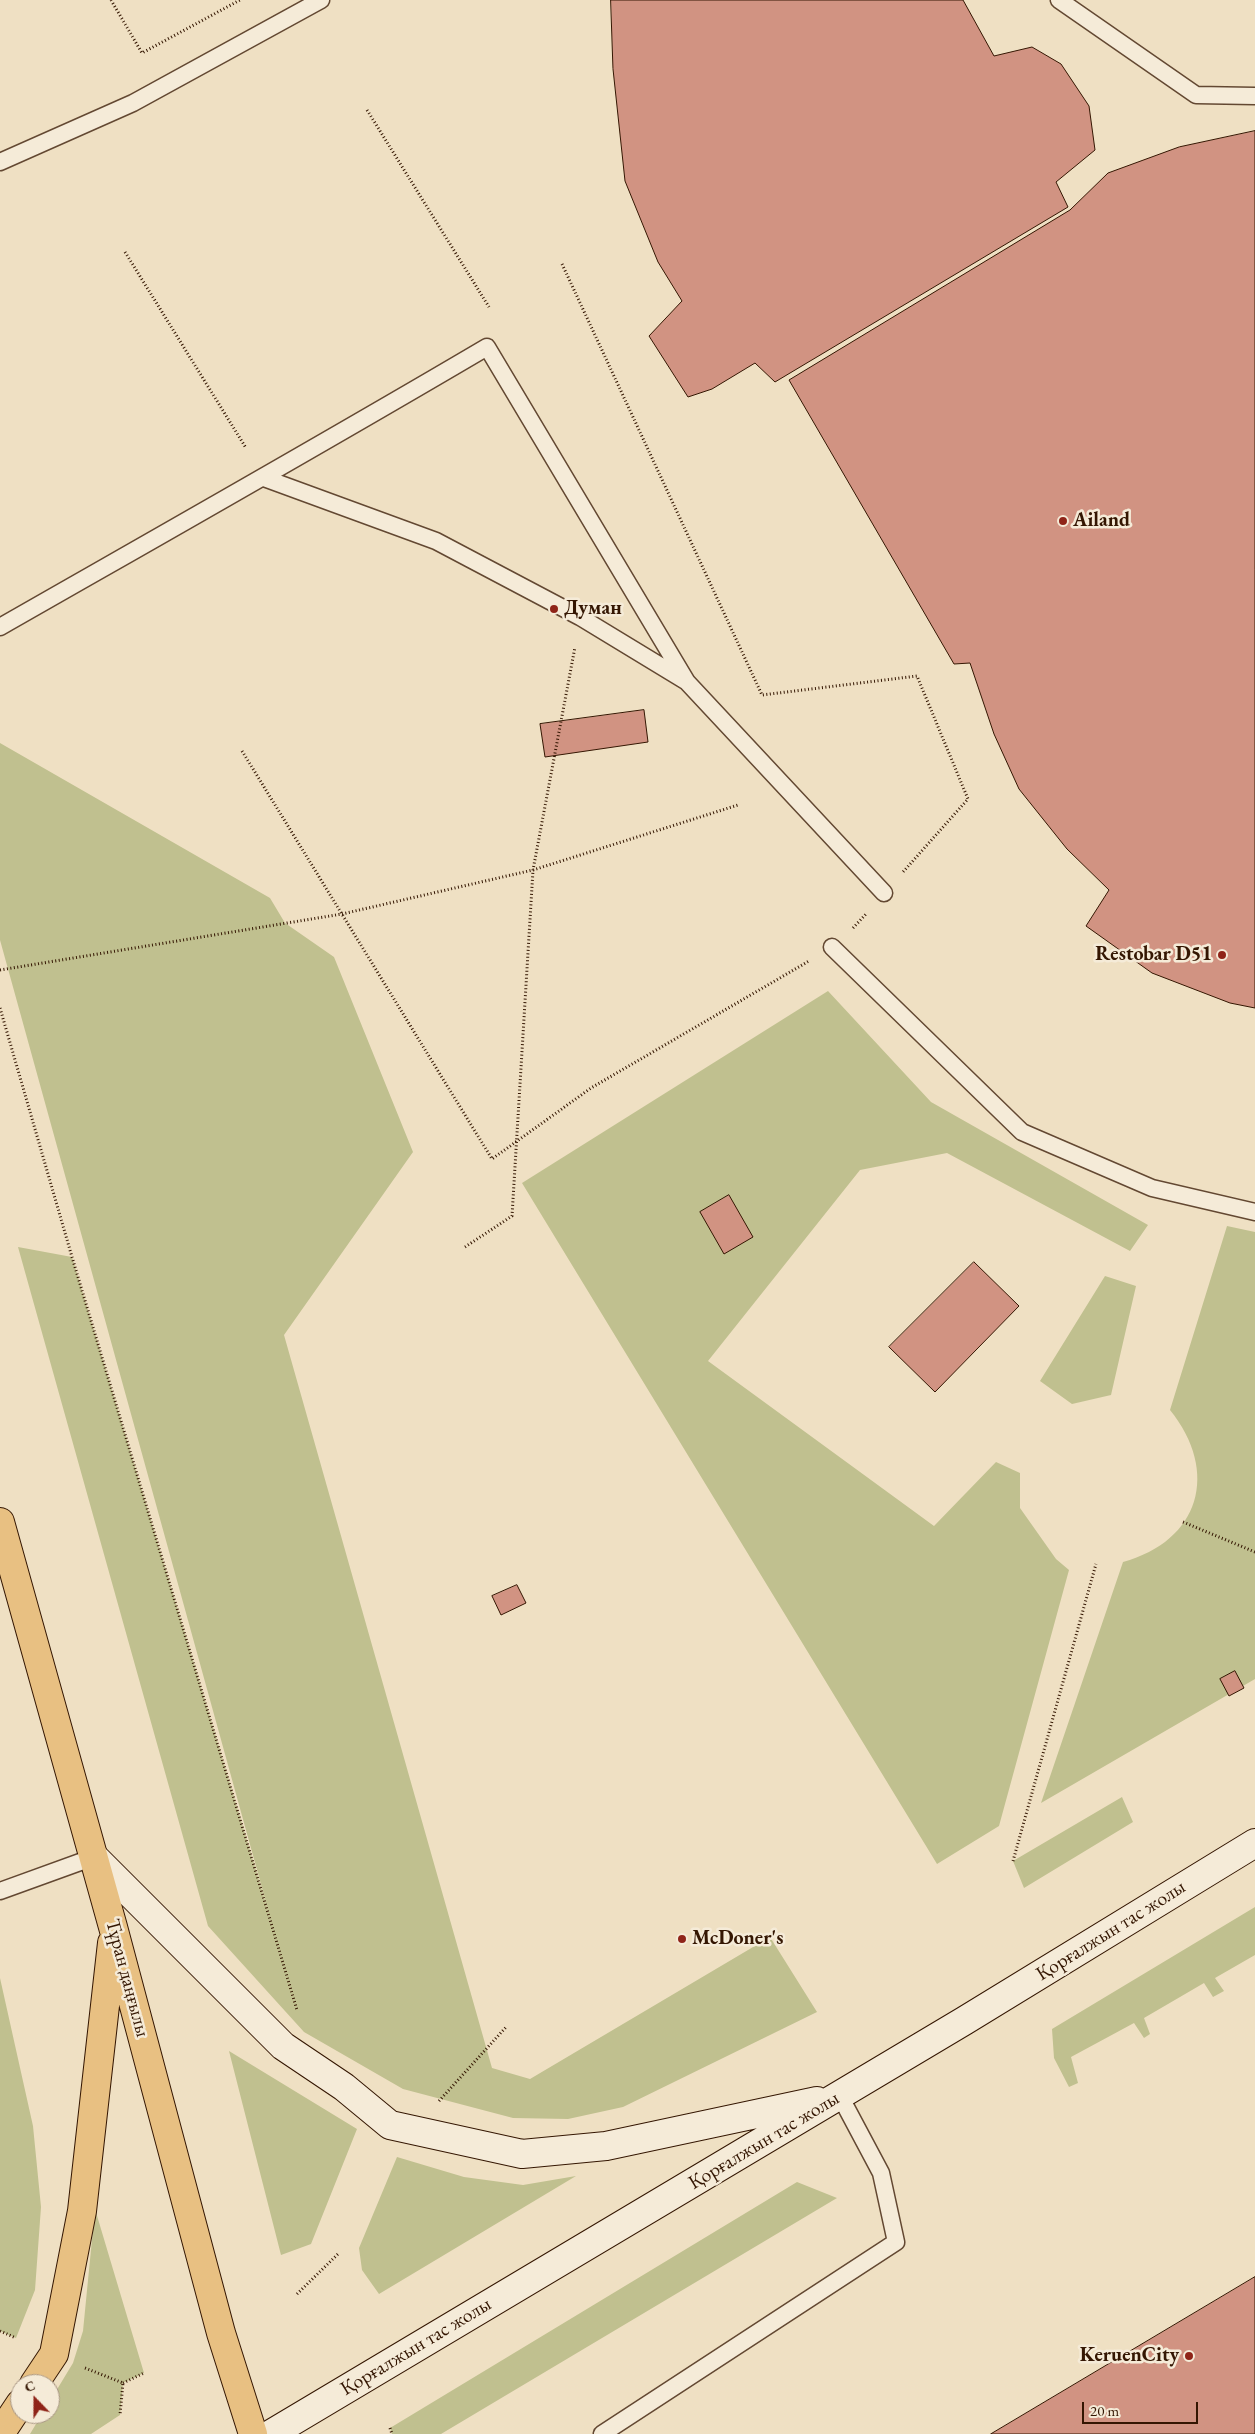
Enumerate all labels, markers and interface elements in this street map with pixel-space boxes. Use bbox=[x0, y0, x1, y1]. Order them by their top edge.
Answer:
place label: Ailand bbox=[1073, 509, 1130, 533]
marker: Ailand bbox=[1057, 515, 1069, 527]
place label: Думан bbox=[564, 597, 622, 621]
marker: Думан bbox=[548, 603, 560, 615]
place label: Restobar D51 bbox=[1095, 943, 1212, 967]
marker: Restobar D51 bbox=[1216, 949, 1228, 961]
street label: Қорғалжын тас жолы bbox=[1032, 1875, 1190, 1987]
street label: Тұран даңғылы bbox=[100, 1916, 154, 2040]
place label: McDoner's bbox=[692, 1927, 783, 1951]
marker: McDoner's bbox=[676, 1933, 688, 1945]
street label: Қорғалжын тас жолы bbox=[684, 2087, 844, 2195]
street label: Қорғалжын тас жолы bbox=[336, 2293, 496, 2401]
place label: KeruenCity bbox=[1080, 2344, 1179, 2368]
marker: KeruenCity bbox=[1183, 2350, 1195, 2362]
north arrow bbox=[10, 2374, 60, 2424]
text: С bbox=[22, 2376, 38, 2396]
scale bar bbox=[1085, 2392, 1201, 2424]
text: 20 m bbox=[1090, 2401, 1119, 2420]

